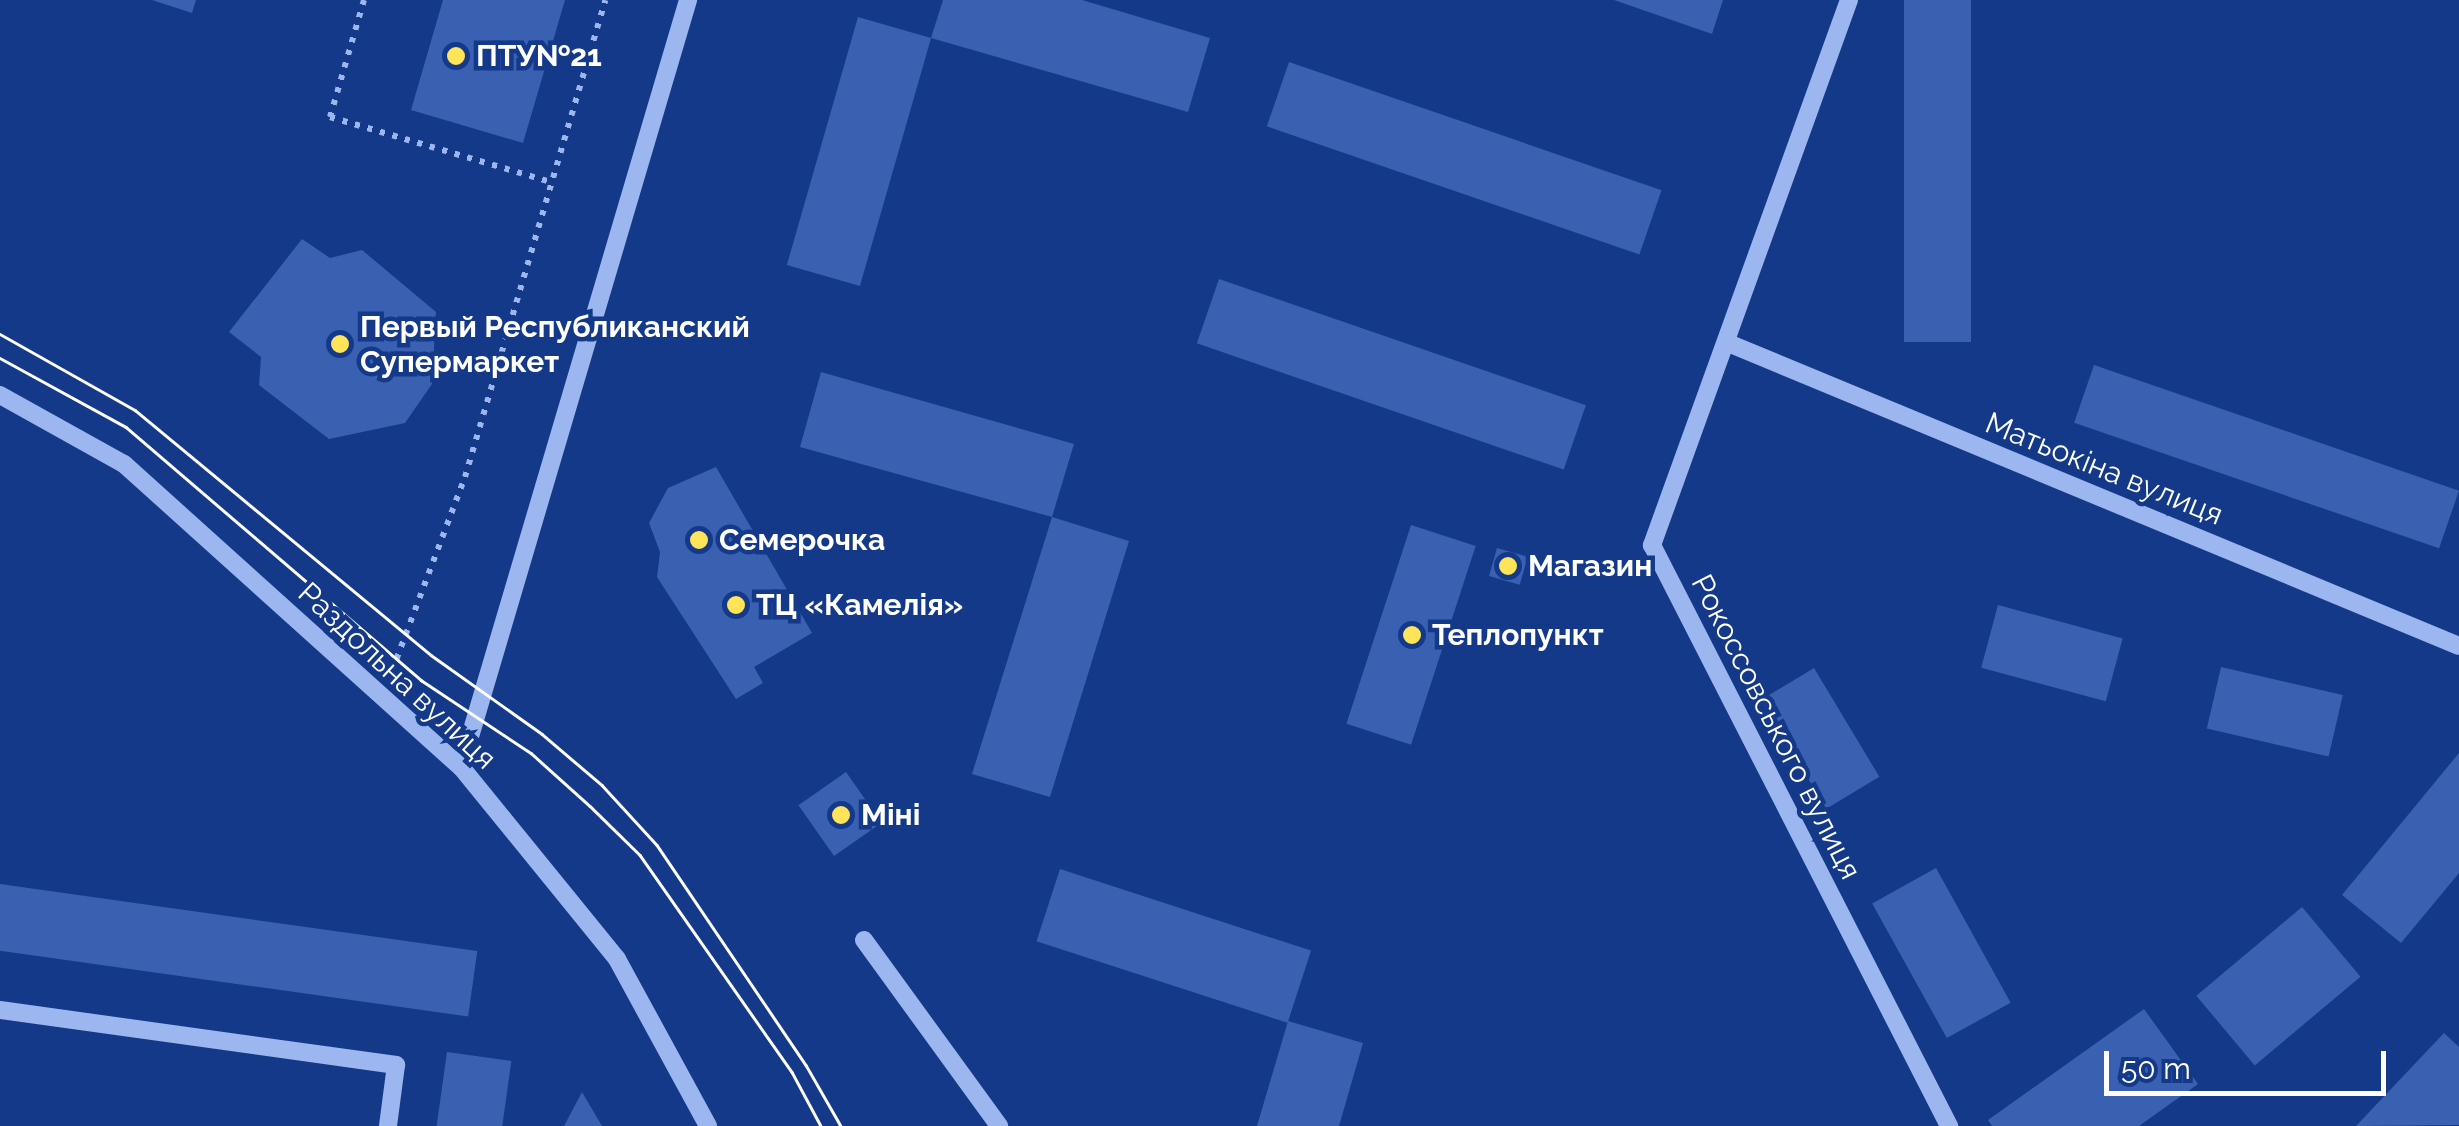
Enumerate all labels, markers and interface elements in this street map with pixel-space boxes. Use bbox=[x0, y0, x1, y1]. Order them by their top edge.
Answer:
place label: ПТУ№21 bbox=[476, 38, 602, 74]
marker: ПТУ№21 bbox=[445, 45, 467, 67]
place label: Первый Республиканский Супермаркет bbox=[360, 309, 750, 380]
marker: Первый Республиканский Супермаркет bbox=[329, 333, 351, 355]
street label: Матьокіна вулиця bbox=[1980, 405, 2228, 533]
place label: Семерочка bbox=[719, 522, 885, 558]
marker: Семерочка bbox=[688, 529, 710, 551]
place label: Магазин bbox=[1528, 548, 1652, 584]
marker: Магазин bbox=[1497, 555, 1519, 577]
street label: Рокоссовського вулиця bbox=[1683, 569, 1869, 885]
street label: Раздольна вулиця bbox=[291, 575, 503, 777]
place label: ТЦ «Камелія» bbox=[756, 587, 963, 623]
marker: ТЦ «Камелія» bbox=[725, 594, 747, 616]
place label: Теплопункт bbox=[1432, 617, 1604, 653]
marker: Теплопункт bbox=[1401, 624, 1423, 646]
place label: Міні bbox=[861, 797, 920, 833]
marker: Міні bbox=[830, 804, 852, 826]
scale bar bbox=[2109, 1031, 2392, 1093]
text: 50 m bbox=[2121, 1051, 2191, 1086]

